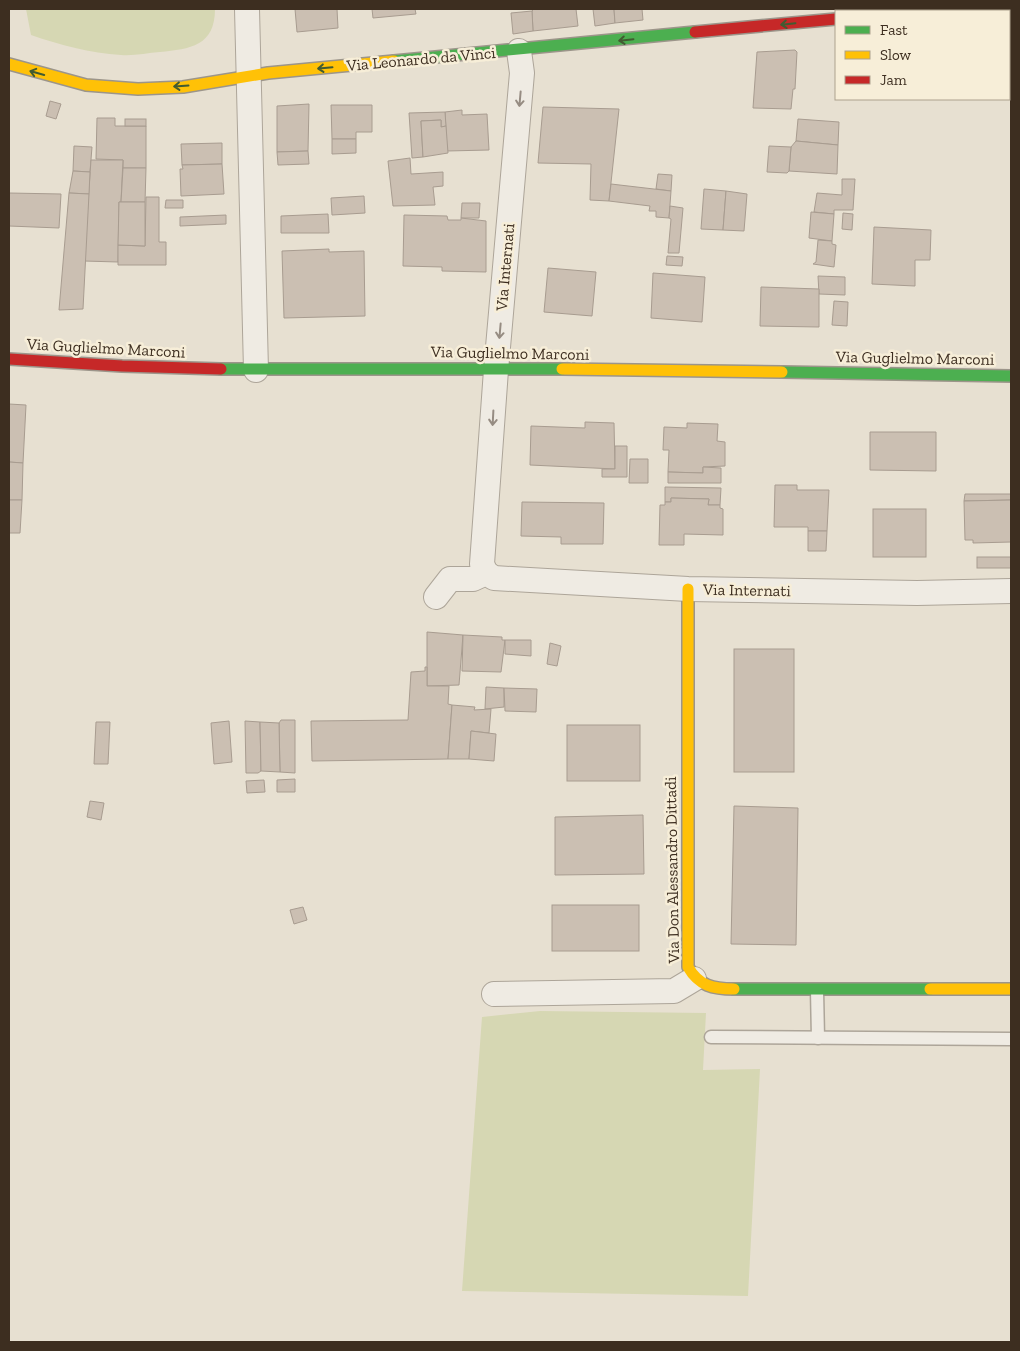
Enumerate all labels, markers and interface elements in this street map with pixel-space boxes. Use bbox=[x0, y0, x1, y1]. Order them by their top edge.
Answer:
legend bbox=[835, 10, 1010, 100]
one-way arrow bbox=[780, 19, 796, 29]
text: Fast bbox=[880, 21, 908, 39]
one-way arrow bbox=[618, 35, 634, 45]
street label: Via Leonardo da Vinci bbox=[345, 43, 497, 75]
text: Slow bbox=[880, 46, 912, 64]
one-way arrow bbox=[317, 63, 333, 73]
one-way arrow bbox=[29, 67, 45, 77]
text: Jam bbox=[880, 71, 907, 89]
one-way arrow bbox=[173, 81, 189, 90]
one-way arrow bbox=[515, 91, 524, 107]
street label: Via Internati bbox=[492, 222, 518, 313]
one-way arrow bbox=[495, 323, 505, 339]
street label: Via Guglielmo Marconi bbox=[25, 334, 186, 362]
street label: Via Guglielmo Marconi bbox=[430, 342, 590, 364]
street label: Via Guglielmo Marconi bbox=[835, 347, 995, 369]
one-way arrow bbox=[488, 410, 497, 426]
street label: Via Internati bbox=[702, 580, 792, 600]
street label: Via Don Alessandro Dittadi bbox=[661, 776, 683, 965]

